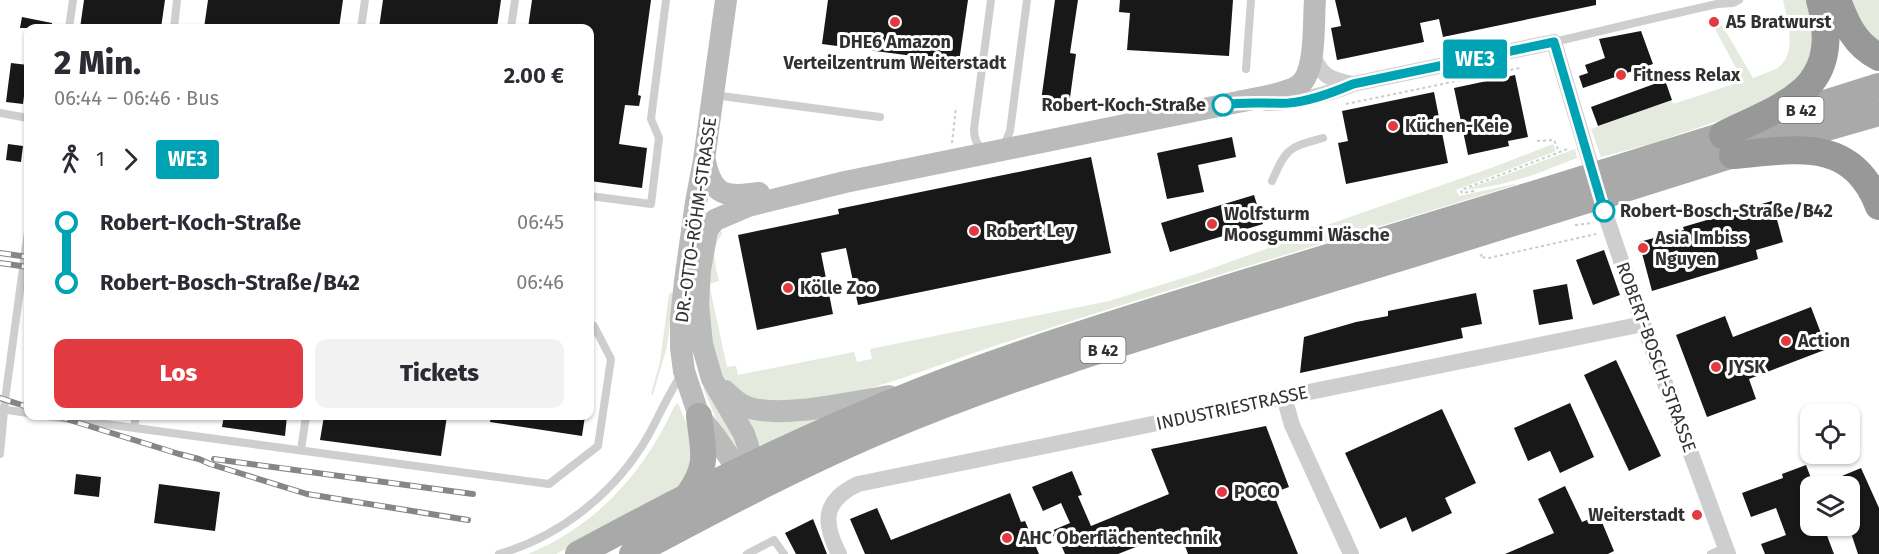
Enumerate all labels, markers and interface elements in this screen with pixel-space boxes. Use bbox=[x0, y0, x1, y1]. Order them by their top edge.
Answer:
place label: A5 Bratwurst bbox=[1725, 11, 1833, 33]
marker: DHE6 Amazon Verteilzentrum Weiterstadt bbox=[888, 15, 902, 29]
marker: A5 Bratwurst bbox=[1707, 15, 1721, 29]
place label: DHE6 Amazon Verteilzentrum Weiterstadt bbox=[782, 31, 1008, 74]
line badge: WE3 bbox=[1440, 40, 1510, 78]
text: 2 Min. bbox=[54, 43, 141, 83]
text: WE3 bbox=[1455, 46, 1495, 72]
text: 2.00 € bbox=[504, 62, 564, 89]
place label: Fitness Relax bbox=[1633, 64, 1741, 86]
marker: Fitness Relax bbox=[1614, 68, 1628, 82]
text: 06:44 – 06:46 · Bus bbox=[54, 86, 219, 110]
place label: Robert-Koch-Straße bbox=[1041, 94, 1206, 116]
marker: Robert-Koch-Straße bbox=[1212, 94, 1234, 116]
road number: B 42 bbox=[1778, 97, 1824, 123]
place label: Küchen-Keie bbox=[1405, 115, 1509, 137]
street label: DR.-OTTO-RÖHM-STRASSE bbox=[671, 116, 721, 324]
marker: Küchen-Keie bbox=[1386, 119, 1400, 133]
icon: walk bbox=[54, 143, 87, 176]
icon: forward bbox=[114, 143, 147, 176]
text: WE3 bbox=[168, 146, 207, 172]
text: 1 bbox=[96, 147, 105, 171]
marker: Robert-Bosch-Straße/B42 bbox=[1593, 200, 1615, 222]
place label: Robert-Bosch-Straße/B42 bbox=[1620, 200, 1833, 222]
place label: Wolfsturm Moosgummi Wäsche bbox=[1224, 203, 1390, 246]
text: Robert-Koch-Straße bbox=[100, 209, 301, 236]
text: 06:45 bbox=[517, 210, 564, 234]
marker: Wolfsturm Moosgummi Wäsche bbox=[1205, 217, 1219, 231]
place label: Robert Ley bbox=[986, 220, 1075, 242]
marker: Robert Ley bbox=[967, 224, 981, 238]
place label: Asia Imbiss Nguyen bbox=[1654, 227, 1747, 270]
marker: Asia Imbiss Nguyen bbox=[1636, 241, 1650, 255]
street label: ROBERT-BOSCH-STRASSE bbox=[1611, 259, 1701, 455]
text: Robert-Bosch-Straße/B42 bbox=[100, 269, 360, 296]
text: 06:46 bbox=[516, 270, 564, 294]
place label: Kölle Zoo bbox=[800, 277, 877, 299]
marker: Kölle Zoo bbox=[781, 281, 795, 295]
place label: Action bbox=[1797, 330, 1850, 352]
marker: Action bbox=[1779, 334, 1793, 348]
road number: B 42 bbox=[1080, 337, 1126, 363]
button: Los bbox=[54, 339, 303, 408]
button: Tickets bbox=[315, 339, 564, 408]
place label: JYSK bbox=[1727, 356, 1766, 378]
marker: JYSK bbox=[1709, 360, 1723, 374]
street label: INDUSTRIESTRASSE bbox=[1154, 381, 1310, 435]
map controls bbox=[1800, 404, 1860, 536]
button: locate bbox=[1800, 404, 1860, 464]
button: layers bbox=[1800, 476, 1860, 536]
place label: POCO bbox=[1234, 481, 1280, 503]
marker: POCO bbox=[1215, 485, 1229, 499]
place label: Weiterstadt bbox=[1588, 504, 1686, 526]
marker: Weiterstadt bbox=[1690, 508, 1704, 522]
place label: AHC Oberflächentechnik bbox=[1018, 527, 1219, 549]
marker: AHC Oberflächentechnik bbox=[1000, 531, 1014, 545]

